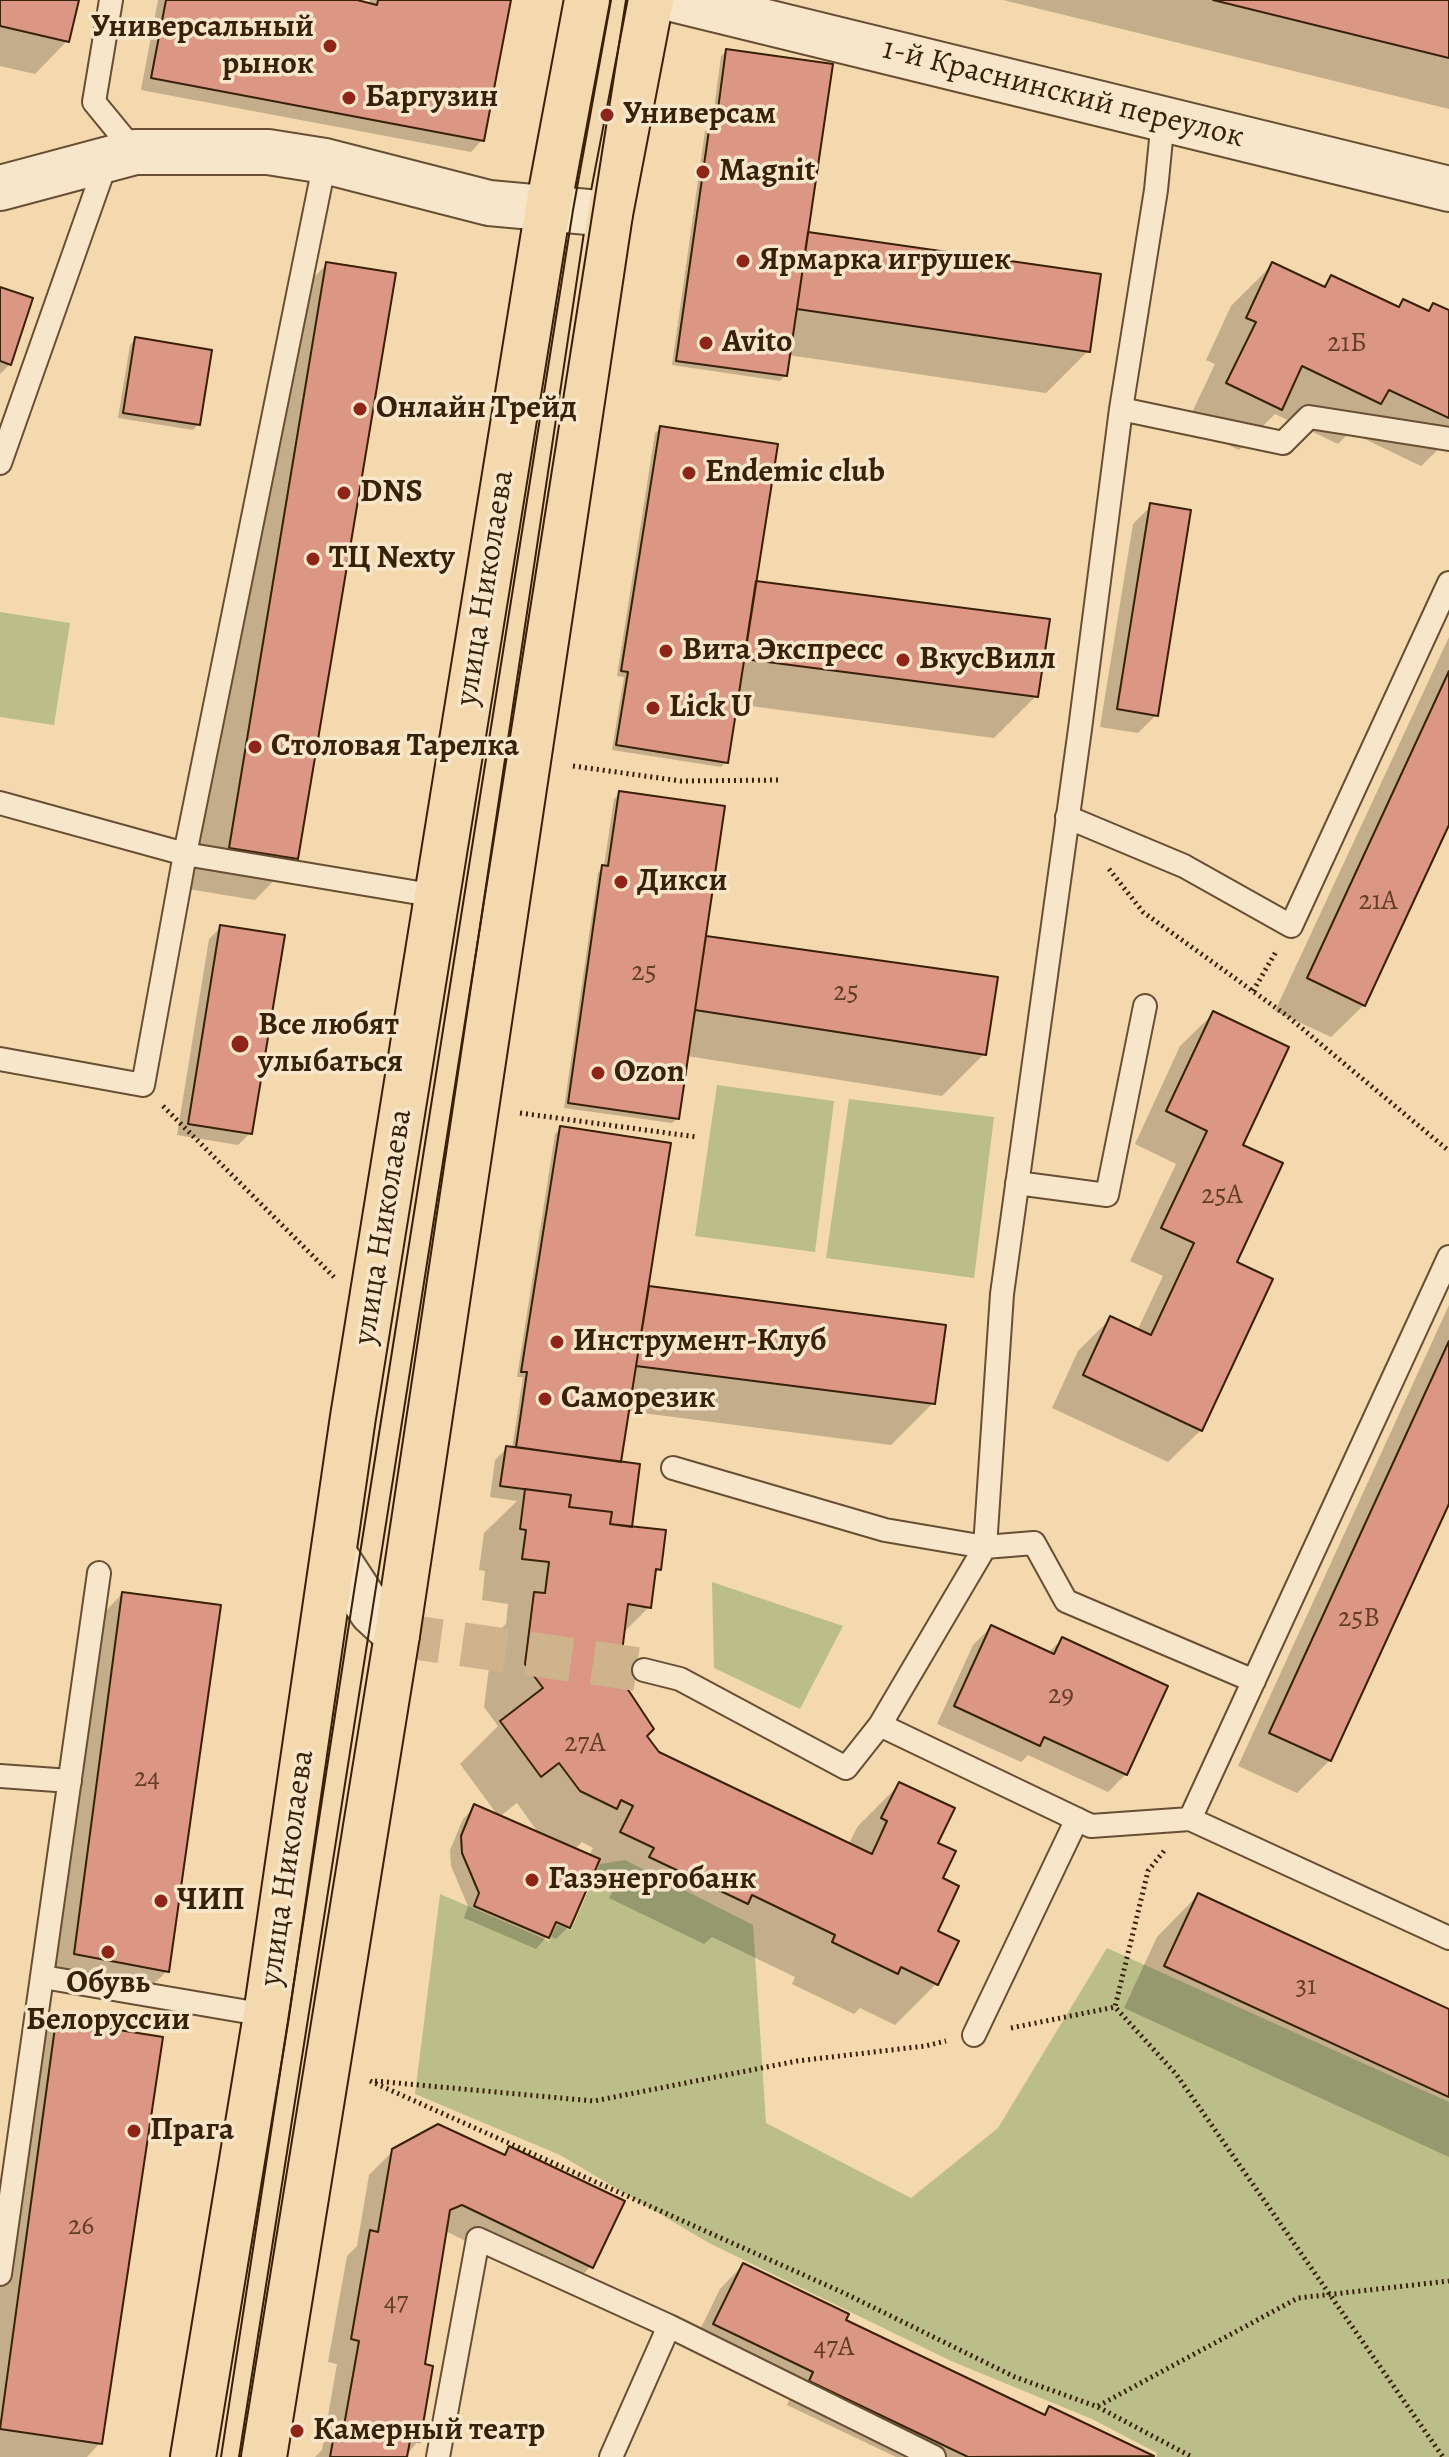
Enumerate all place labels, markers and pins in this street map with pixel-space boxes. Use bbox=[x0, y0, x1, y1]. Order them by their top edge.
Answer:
place label: Универсальный рынок bbox=[91, 9, 314, 84]
marker: Универсальный рынок bbox=[321, 37, 339, 55]
place label: Баргузин bbox=[365, 79, 498, 117]
marker: Баргузин bbox=[340, 89, 358, 107]
place label: Универсам bbox=[623, 96, 776, 134]
marker: Универсам bbox=[598, 106, 616, 124]
place label: Magnit bbox=[719, 153, 815, 191]
marker: Magnit bbox=[694, 163, 712, 181]
place label: Ярмарка игрушек bbox=[759, 242, 1011, 280]
marker: Ярмарка игрушек bbox=[734, 252, 752, 270]
place label: Avito bbox=[722, 324, 793, 362]
marker: Avito bbox=[697, 334, 715, 352]
place label: Онлайн Трейд bbox=[376, 390, 577, 428]
marker: Онлайн Трейд bbox=[351, 400, 369, 418]
place label: Endemic club bbox=[705, 454, 885, 492]
marker: Endemic club bbox=[680, 464, 698, 482]
place label: DNS bbox=[360, 474, 423, 512]
marker: DNS bbox=[335, 484, 353, 502]
place label: ТЦ Nexty bbox=[329, 540, 455, 578]
marker: ТЦ Nexty bbox=[304, 550, 322, 568]
place label: Вита Экспресс bbox=[682, 632, 884, 670]
place label: ВкусВилл bbox=[919, 641, 1056, 679]
marker: Вита Экспресс bbox=[657, 642, 675, 660]
marker: ВкусВилл bbox=[894, 651, 912, 669]
place label: Lick U bbox=[669, 689, 752, 727]
marker: Lick U bbox=[644, 699, 662, 717]
place label: Столовая Тарелка bbox=[271, 728, 519, 766]
marker: Столовая Тарелка bbox=[246, 738, 264, 756]
place label: Дикси bbox=[637, 863, 727, 901]
marker: Дикси bbox=[612, 873, 630, 891]
place label: Все любят улыбаться bbox=[258, 1007, 403, 1082]
marker: Все любят улыбаться bbox=[229, 1033, 251, 1055]
place label: Ozon bbox=[614, 1054, 685, 1092]
marker: Ozon bbox=[589, 1064, 607, 1082]
place label: Инструмент-Клуб bbox=[573, 1323, 826, 1361]
marker: Инструмент-Клуб bbox=[548, 1333, 566, 1351]
place label: Саморезик bbox=[561, 1380, 716, 1418]
marker: Саморезик bbox=[536, 1390, 554, 1408]
place label: Газэнергобанк bbox=[548, 1861, 756, 1899]
marker: Газэнергобанк bbox=[523, 1871, 541, 1889]
place label: ЧИП bbox=[177, 1882, 245, 1920]
marker: ЧИП bbox=[152, 1892, 170, 1910]
marker: Обувь Белоруссии bbox=[99, 1943, 117, 1961]
place label: Обувь Белоруссии bbox=[26, 1965, 190, 2040]
place label: Прага bbox=[150, 2112, 234, 2150]
marker: Прага bbox=[125, 2122, 143, 2140]
place label: Камерный театр bbox=[313, 2412, 545, 2450]
marker: Камерный театр bbox=[288, 2422, 306, 2440]

